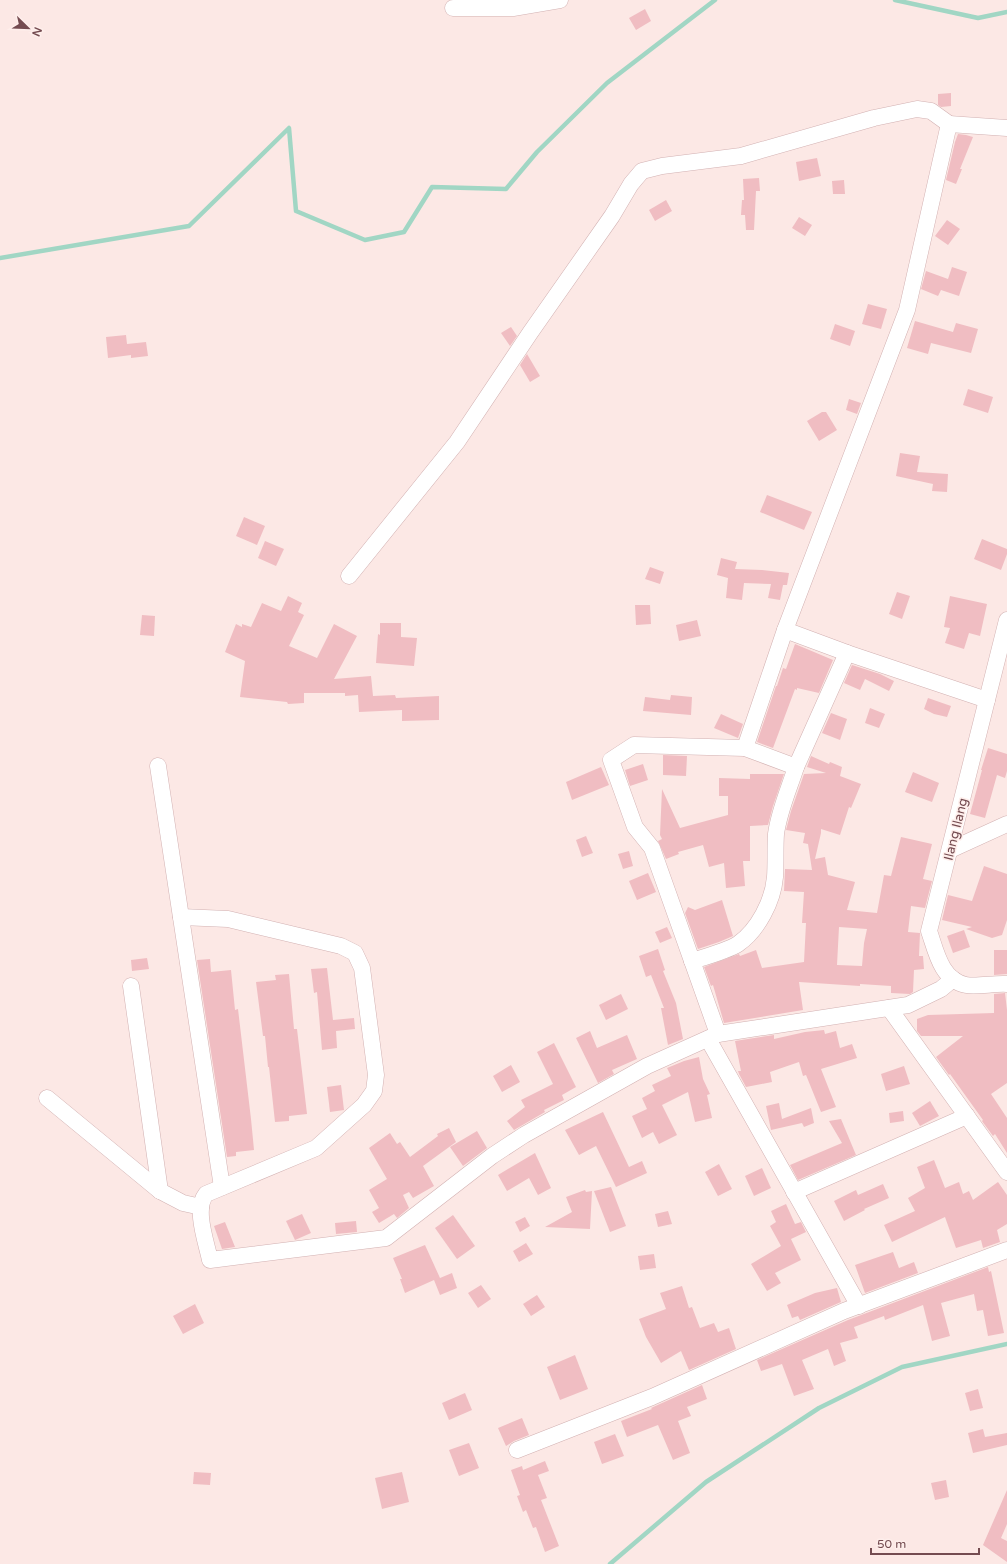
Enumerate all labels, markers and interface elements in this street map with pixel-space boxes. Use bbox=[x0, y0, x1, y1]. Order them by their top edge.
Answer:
north arrow bbox=[8, 8, 48, 48]
text: N bbox=[29, 25, 44, 38]
street label: Ilang Ilang bbox=[940, 796, 971, 862]
scale bar bbox=[871, 1530, 979, 1556]
text: 50 m bbox=[877, 1537, 906, 1551]

